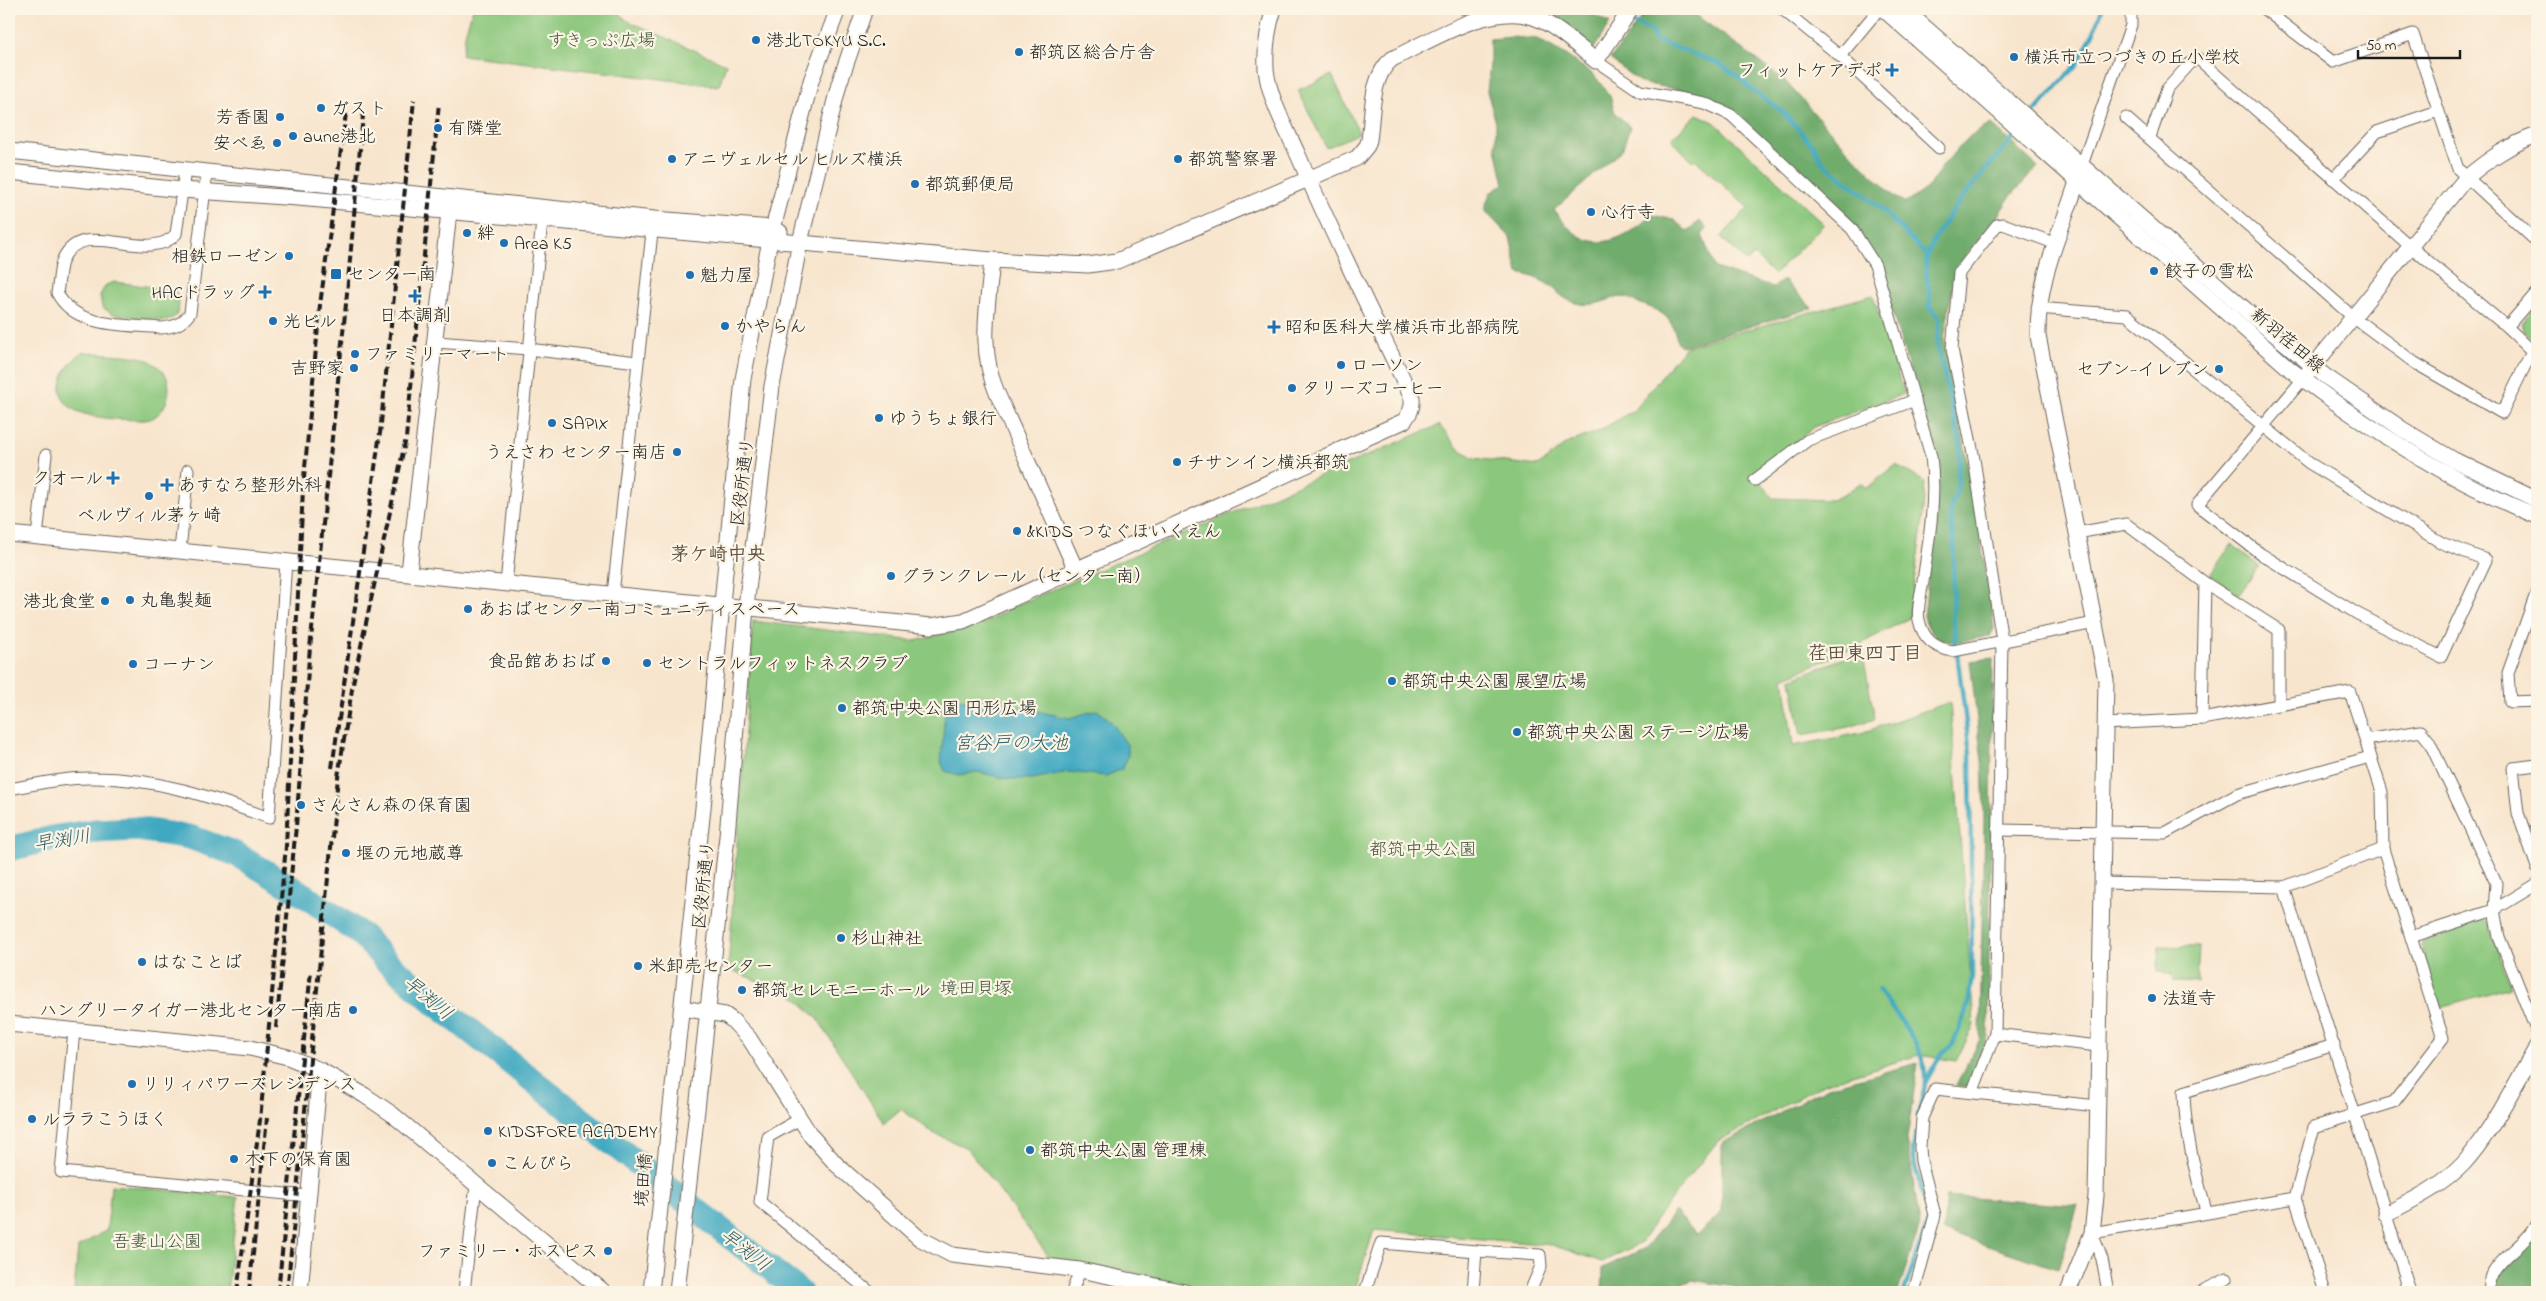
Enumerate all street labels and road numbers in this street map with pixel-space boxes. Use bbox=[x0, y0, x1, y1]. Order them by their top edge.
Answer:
street label: 新羽荏田線 bbox=[2244, 303, 2330, 380]
street label: 区役所通り bbox=[726, 436, 762, 528]
street label: 区役所通り bbox=[687, 839, 723, 931]
street label: 境田橋 bbox=[630, 1152, 660, 1208]

